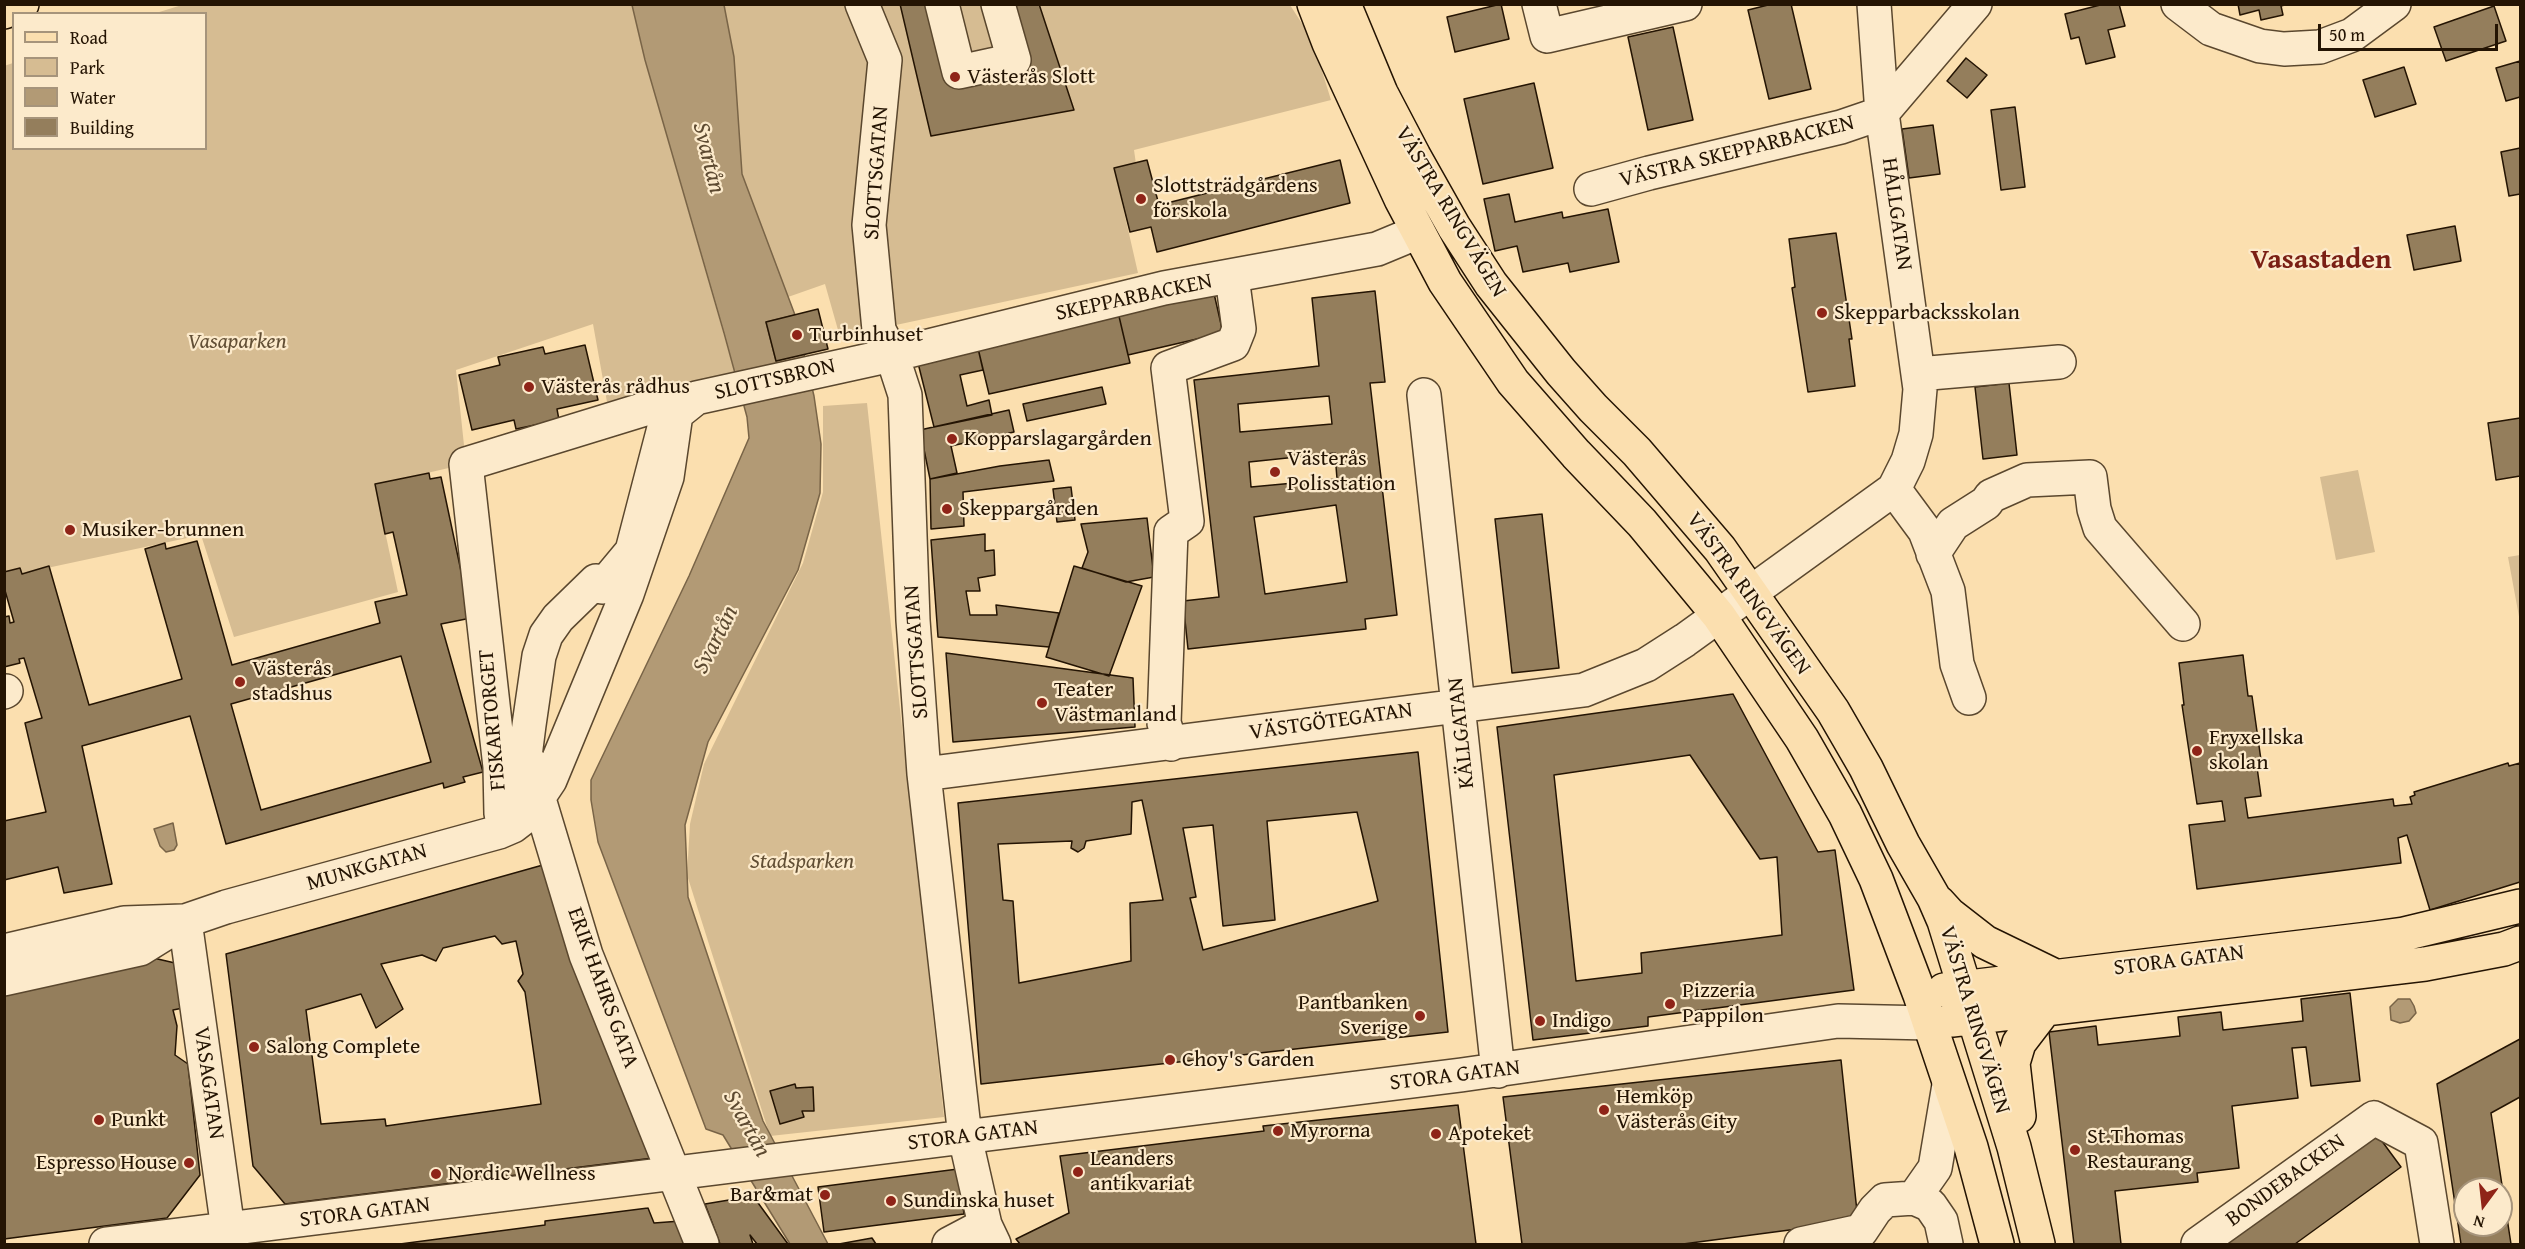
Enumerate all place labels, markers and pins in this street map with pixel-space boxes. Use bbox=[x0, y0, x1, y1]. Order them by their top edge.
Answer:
place label: Västerås Slott bbox=[967, 64, 1095, 90]
marker: Västerås Slott bbox=[948, 70, 962, 84]
place label: Slottsträdgårdens förskola bbox=[1153, 173, 1318, 224]
marker: Slottsträdgårdens förskola bbox=[1134, 192, 1148, 206]
place label: Skepparbacksskolan bbox=[1834, 300, 2020, 326]
marker: Skepparbacksskolan bbox=[1815, 306, 1829, 320]
place label: Turbinhuset bbox=[809, 322, 923, 348]
marker: Turbinhuset bbox=[790, 328, 804, 342]
place label: Västerås rådhus bbox=[541, 374, 690, 400]
marker: Västerås rådhus bbox=[522, 380, 536, 394]
place label: Kopparslagargården bbox=[964, 426, 1152, 452]
marker: Kopparslagargården bbox=[945, 432, 959, 446]
place label: Västerås Polisstation bbox=[1287, 446, 1396, 498]
marker: Västerås Polisstation bbox=[1268, 465, 1282, 479]
place label: Skeppargården bbox=[959, 496, 1099, 522]
marker: Skeppargården bbox=[940, 502, 954, 516]
place label: Musiker-brunnen bbox=[82, 517, 244, 543]
marker: Musiker-brunnen bbox=[63, 523, 77, 537]
place label: Västerås stadshus bbox=[252, 656, 332, 708]
marker: Västerås stadshus bbox=[233, 675, 247, 689]
place label: Teater Västmanland bbox=[1054, 677, 1177, 728]
marker: Teater Västmanland bbox=[1035, 696, 1049, 710]
place label: Fryxellska skolan bbox=[2209, 725, 2304, 776]
marker: Fryxellska skolan bbox=[2190, 744, 2204, 758]
place label: Pizzeria Pappilon bbox=[1682, 978, 1764, 1030]
place label: Pantbanken Sverige bbox=[1298, 990, 1408, 1042]
marker: Pizzeria Pappilon bbox=[1663, 997, 1677, 1011]
place label: Indigo bbox=[1552, 1008, 1611, 1034]
marker: Pantbanken Sverige bbox=[1413, 1009, 1427, 1023]
marker: Indigo bbox=[1533, 1014, 1547, 1028]
place label: Salong Complete bbox=[266, 1034, 420, 1060]
marker: Salong Complete bbox=[247, 1040, 261, 1054]
place label: Choy's Garden bbox=[1182, 1047, 1314, 1073]
marker: Choy's Garden bbox=[1163, 1053, 1177, 1067]
place label: Hemköp Västerås City bbox=[1616, 1084, 1738, 1136]
marker: Hemköp Västerås City bbox=[1597, 1103, 1611, 1117]
place label: Punkt bbox=[111, 1107, 166, 1133]
marker: Punkt bbox=[92, 1113, 106, 1127]
place label: Myrorna bbox=[1290, 1118, 1371, 1144]
place label: Apoteket bbox=[1448, 1121, 1531, 1147]
marker: Myrorna bbox=[1271, 1124, 1285, 1138]
place label: St.Thomas Restaurang bbox=[2087, 1124, 2191, 1176]
marker: Apoteket bbox=[1429, 1127, 1443, 1141]
marker: St.Thomas Restaurang bbox=[2068, 1143, 2082, 1157]
place label: Leanders antikvariat bbox=[1090, 1146, 1192, 1198]
place label: Espresso House bbox=[36, 1150, 177, 1176]
marker: Espresso House bbox=[182, 1156, 196, 1170]
place label: Nordic Wellness bbox=[448, 1161, 596, 1187]
marker: Leanders antikvariat bbox=[1071, 1165, 1085, 1179]
marker: Nordic Wellness bbox=[429, 1167, 443, 1181]
place label: Bar&mat bbox=[730, 1182, 813, 1208]
marker: Bar&mat bbox=[818, 1188, 832, 1202]
place label: Sundinska huset bbox=[903, 1188, 1054, 1214]
marker: Sundinska huset bbox=[884, 1194, 898, 1208]

